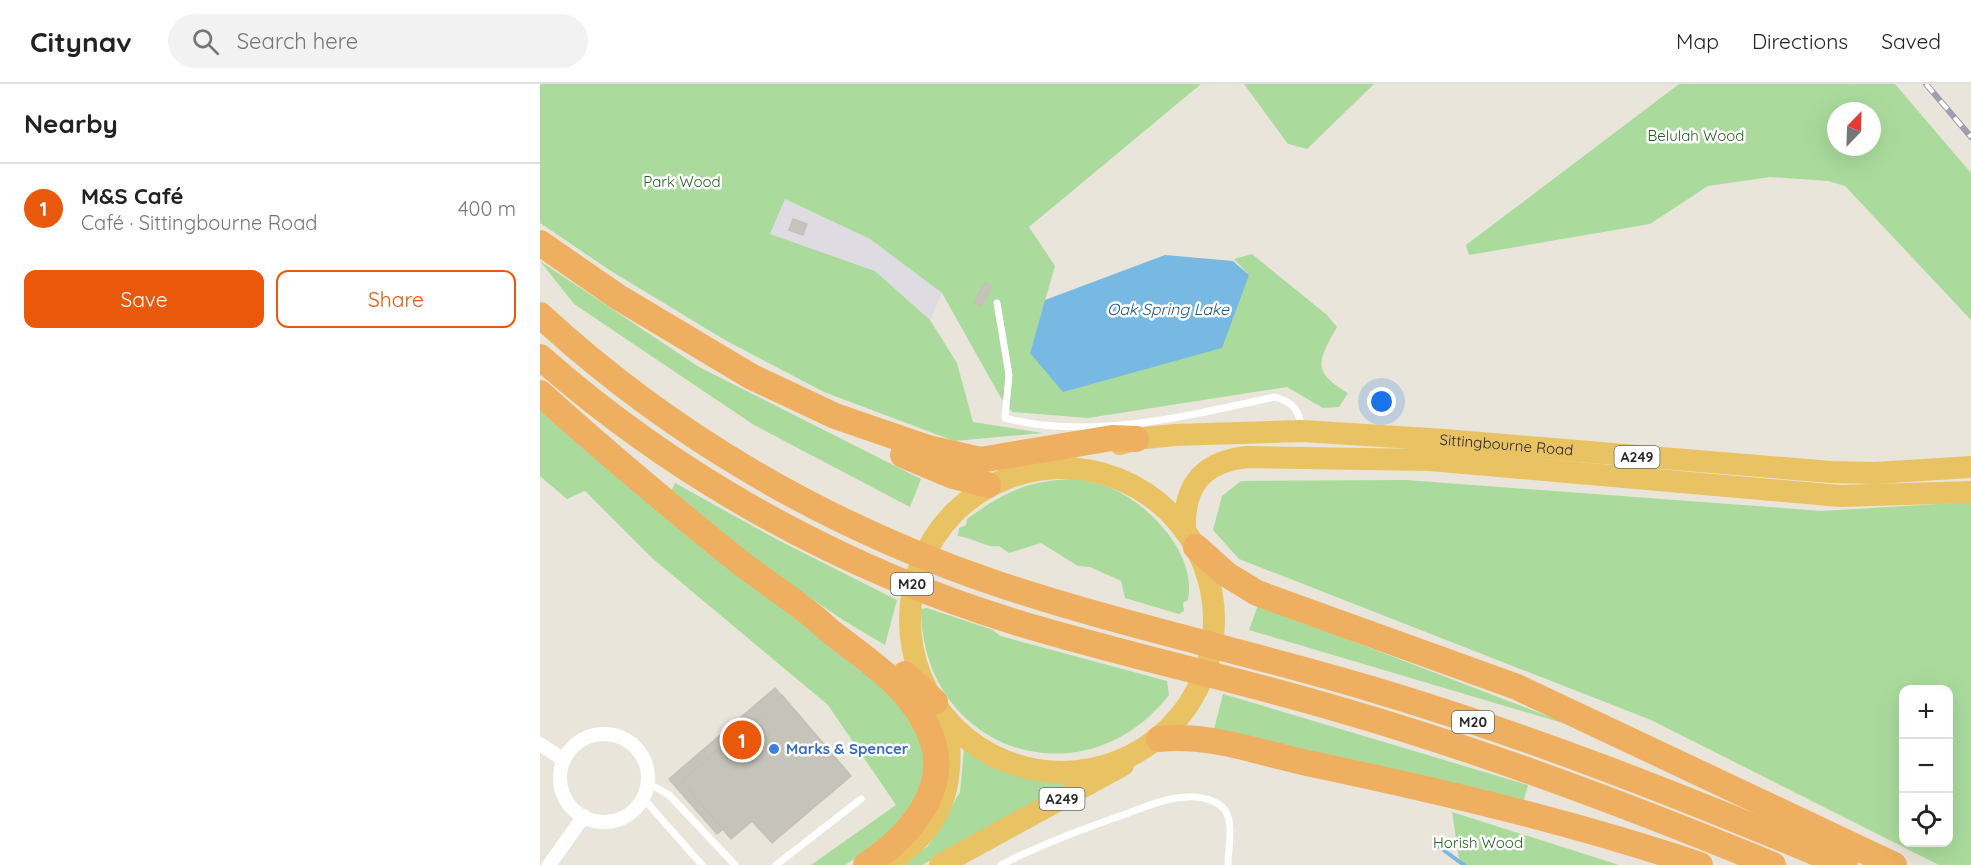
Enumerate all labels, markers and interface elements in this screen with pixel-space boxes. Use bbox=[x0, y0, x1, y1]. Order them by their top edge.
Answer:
search box bbox=[168, 14, 588, 68]
text: Citynav bbox=[30, 24, 132, 59]
icon: search bbox=[189, 25, 222, 58]
text: Search here bbox=[237, 27, 358, 55]
text: Map bbox=[1676, 28, 1719, 54]
text: Directions bbox=[1752, 28, 1848, 54]
text: Saved bbox=[1881, 28, 1941, 54]
north arrow bbox=[1827, 102, 1881, 156]
text: Nearby bbox=[24, 107, 118, 140]
park label: Belulah Wood bbox=[1648, 126, 1744, 145]
park label: Park Wood bbox=[643, 172, 721, 191]
text: M&S Café bbox=[81, 182, 183, 210]
text: 1 bbox=[40, 196, 47, 221]
text: 400 m bbox=[458, 196, 516, 221]
text: Café · Sittingbourne Road bbox=[81, 210, 317, 235]
button: Save bbox=[24, 270, 264, 328]
button: Share bbox=[276, 270, 516, 328]
water label: Oak Spring Lake bbox=[1107, 299, 1230, 319]
your location bbox=[1367, 387, 1396, 416]
street label: Sittingbourne Road bbox=[1439, 430, 1574, 460]
road number: A249 bbox=[1614, 446, 1660, 468]
road number: M20 bbox=[891, 573, 933, 595]
map controls bbox=[1899, 685, 1953, 847]
button: + bbox=[1899, 685, 1953, 739]
road number: M20 bbox=[1452, 711, 1494, 733]
pin: 1 bbox=[722, 718, 762, 762]
place label: Marks & Spencer bbox=[786, 739, 909, 758]
button: − bbox=[1899, 739, 1953, 793]
marker: Marks & Spencer bbox=[767, 742, 781, 756]
road number: A249 bbox=[1040, 788, 1084, 810]
button: locate bbox=[1899, 793, 1953, 847]
park label: Horish Wood bbox=[1433, 833, 1523, 852]

